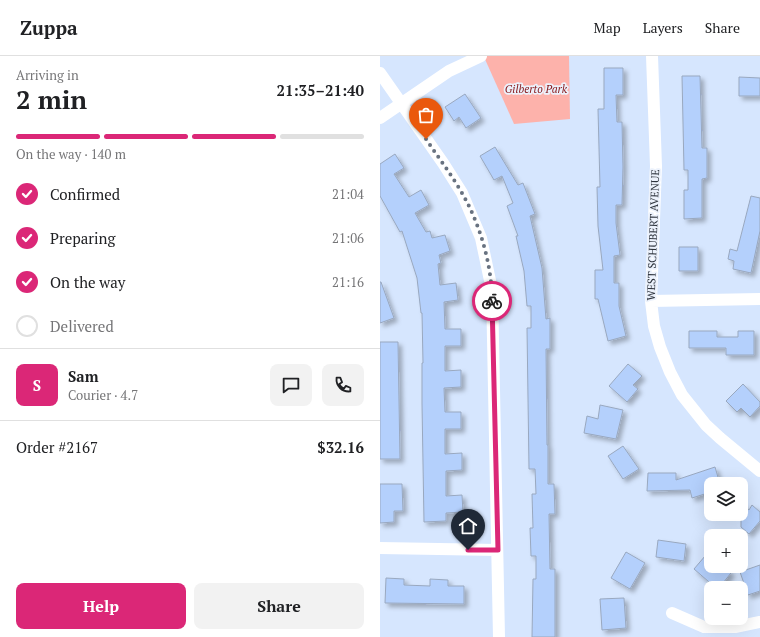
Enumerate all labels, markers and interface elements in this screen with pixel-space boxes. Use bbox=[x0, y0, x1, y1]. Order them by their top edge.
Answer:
text: Zuppa bbox=[20, 15, 78, 40]
text: Map bbox=[594, 18, 621, 37]
text: Layers bbox=[643, 18, 683, 37]
text: Share bbox=[705, 18, 740, 37]
text: Arriving in bbox=[16, 66, 79, 84]
text: 21:35–21:40 bbox=[277, 80, 364, 100]
text: 2 min bbox=[16, 82, 87, 116]
park label: Gilberto Park bbox=[505, 82, 568, 96]
pin bbox=[409, 98, 443, 139]
icon: bag bbox=[415, 104, 437, 126]
text: On the way · 140 m bbox=[16, 145, 126, 163]
street label: WEST SCHUBERT AVENUE bbox=[644, 169, 662, 301]
icon: check bbox=[16, 183, 38, 205]
text: Confirmed bbox=[50, 184, 120, 204]
text: 21:04 bbox=[332, 185, 364, 203]
icon: check bbox=[16, 227, 38, 249]
text: Preparing bbox=[50, 228, 115, 248]
text: 21:06 bbox=[332, 229, 364, 247]
icon: check bbox=[16, 271, 38, 293]
text: On the way bbox=[50, 272, 125, 292]
text: 21:16 bbox=[332, 273, 364, 291]
courier bbox=[472, 281, 512, 321]
icon: bike bbox=[481, 290, 503, 312]
text: Delivered bbox=[50, 316, 114, 336]
button: chat bbox=[270, 364, 312, 406]
button: phone bbox=[322, 364, 364, 406]
text: Sam bbox=[68, 366, 99, 386]
text: S bbox=[33, 375, 41, 395]
text: Courier · 4.7 bbox=[68, 386, 138, 404]
text: Order #2167 bbox=[16, 437, 98, 457]
text: $32.16 bbox=[317, 437, 364, 457]
map controls bbox=[704, 477, 748, 625]
button: layers bbox=[704, 477, 748, 521]
pin bbox=[451, 509, 485, 550]
icon: home bbox=[457, 515, 479, 537]
button: + bbox=[704, 529, 748, 573]
button: − bbox=[704, 581, 748, 625]
button: Help bbox=[16, 583, 186, 629]
button: Share bbox=[194, 583, 364, 629]

